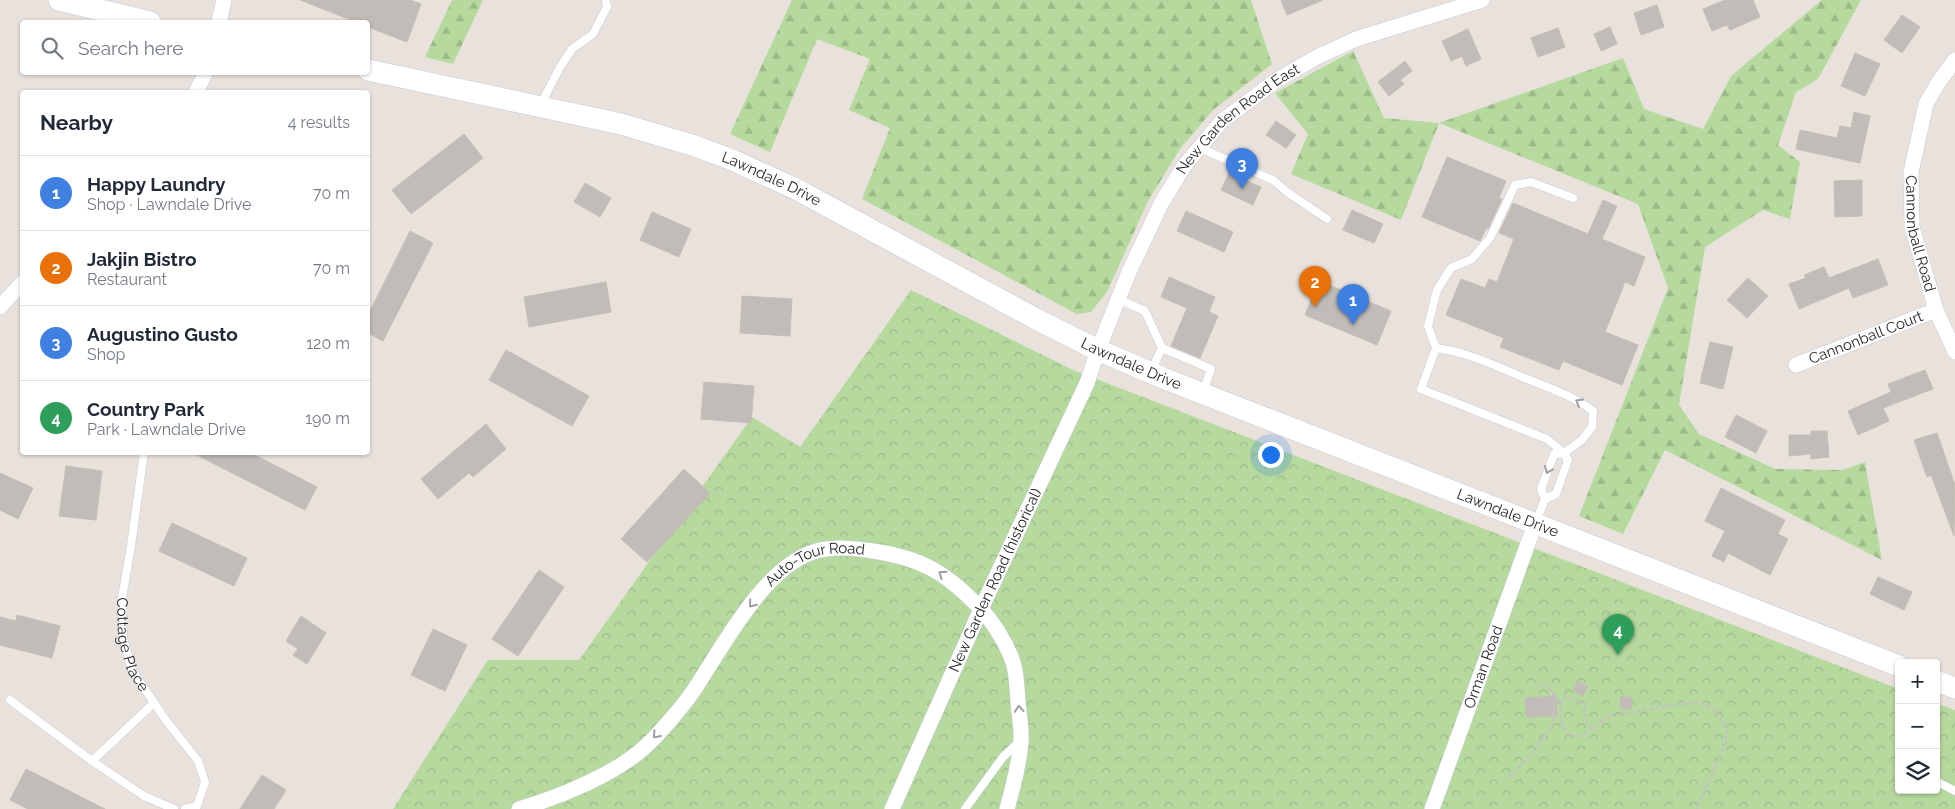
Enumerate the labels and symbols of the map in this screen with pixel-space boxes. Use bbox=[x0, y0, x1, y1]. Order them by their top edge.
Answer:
street label: New Garden Road East bbox=[1172, 60, 1303, 177]
street label: Lawndale Drive bbox=[719, 148, 824, 210]
pin: 3 bbox=[1226, 148, 1258, 189]
street label: Cannonball Road bbox=[1902, 175, 1939, 294]
pin: 2 bbox=[1299, 266, 1331, 307]
pin: 1 bbox=[1337, 284, 1369, 325]
street label: Cannonball Court bbox=[1806, 307, 1925, 368]
street label: Lawndale Drive bbox=[1078, 334, 1184, 393]
one-way arrow bbox=[1576, 398, 1585, 408]
your location bbox=[1258, 442, 1284, 468]
one-way arrow bbox=[1544, 465, 1554, 474]
street label: New Garden Road (historical) bbox=[945, 485, 1045, 675]
street label: Lawndale Drive bbox=[1454, 485, 1561, 541]
street label: Auto-Tour Road bbox=[761, 539, 866, 590]
one-way arrow bbox=[938, 571, 948, 580]
street label: Cottage Place bbox=[113, 597, 153, 695]
one-way arrow bbox=[748, 598, 757, 607]
pin: 4 bbox=[1602, 614, 1634, 655]
street label: Orman Road bbox=[1460, 623, 1507, 711]
one-way arrow bbox=[1013, 705, 1024, 713]
one-way arrow bbox=[653, 729, 662, 738]

